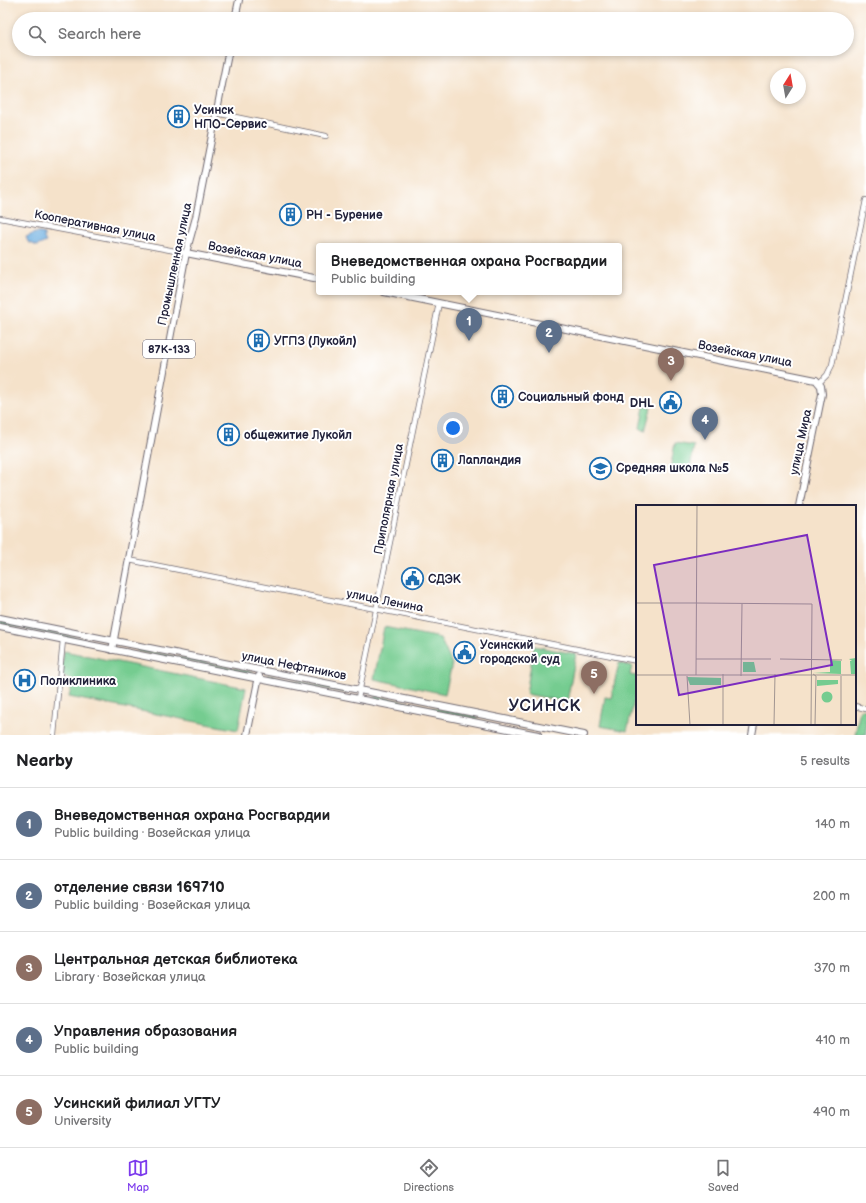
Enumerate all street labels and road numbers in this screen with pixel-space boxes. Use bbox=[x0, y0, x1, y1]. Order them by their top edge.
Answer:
street label: Промышленная улица bbox=[155, 201, 195, 327]
street label: Кооперативная улица bbox=[33, 207, 157, 245]
street label: Возейская улица bbox=[207, 239, 303, 271]
street label: Возейская улица bbox=[697, 338, 793, 370]
road number: 87К-133 bbox=[143, 340, 195, 358]
street label: улица Мира bbox=[787, 408, 815, 476]
street label: Приполярная улица bbox=[371, 442, 407, 556]
street label: улица Ленина bbox=[345, 586, 425, 616]
street label: улица Нефтяников bbox=[240, 648, 348, 684]

